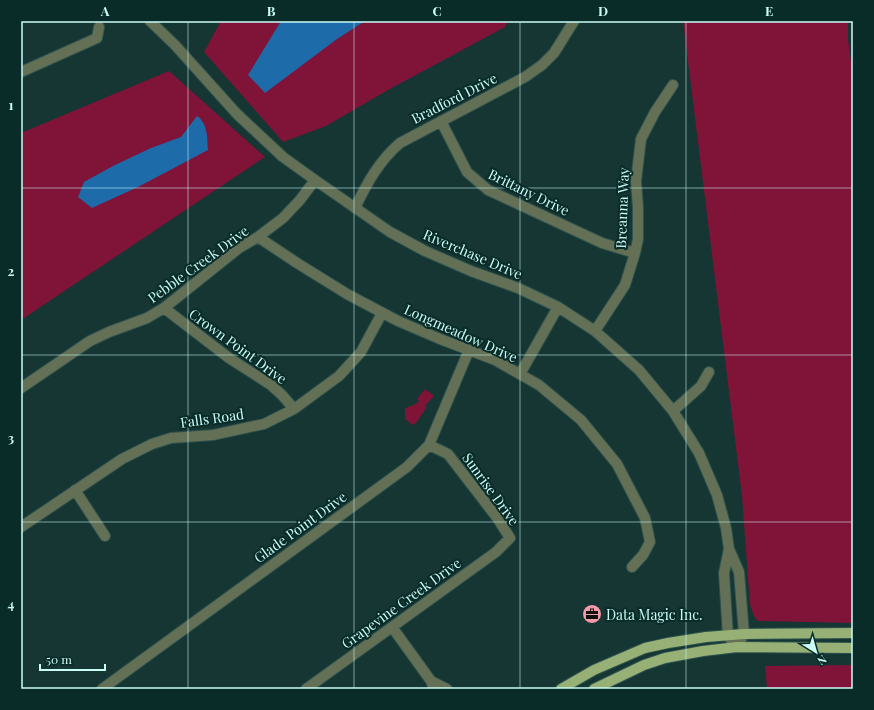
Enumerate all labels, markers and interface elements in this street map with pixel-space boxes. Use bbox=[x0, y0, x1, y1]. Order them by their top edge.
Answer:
text: A bbox=[100, 2, 110, 19]
text: B bbox=[267, 2, 276, 19]
text: C bbox=[432, 2, 442, 19]
text: D bbox=[598, 2, 608, 19]
text: E bbox=[765, 2, 773, 19]
street label: Bradford Drive bbox=[408, 68, 500, 128]
text: 1 bbox=[9, 96, 14, 113]
street label: Brittany Drive bbox=[485, 164, 573, 220]
street label: Breanna Way bbox=[611, 167, 633, 249]
street label: Pebble Creek Drive bbox=[144, 221, 252, 307]
street label: Riverchase Drive bbox=[420, 225, 526, 283]
text: 2 bbox=[8, 262, 15, 279]
street label: Longmeadow Drive bbox=[401, 300, 521, 366]
street label: Crown Point Drive bbox=[185, 304, 291, 388]
street label: Falls Road bbox=[179, 404, 245, 432]
text: 3 bbox=[8, 429, 14, 446]
street label: Sunrise Drive bbox=[458, 449, 524, 529]
street label: Glade Point Drive bbox=[250, 487, 350, 567]
street label: Grapevine Creek Drive bbox=[338, 553, 464, 653]
text: 4 bbox=[8, 595, 15, 612]
office icon: Data Magic Inc. bbox=[581, 603, 603, 625]
place label: Data Magic Inc. bbox=[606, 605, 703, 624]
north arrow bbox=[796, 632, 836, 672]
scale bar bbox=[40, 646, 105, 672]
text: 50 m bbox=[46, 651, 72, 667]
text: N bbox=[815, 652, 830, 669]

